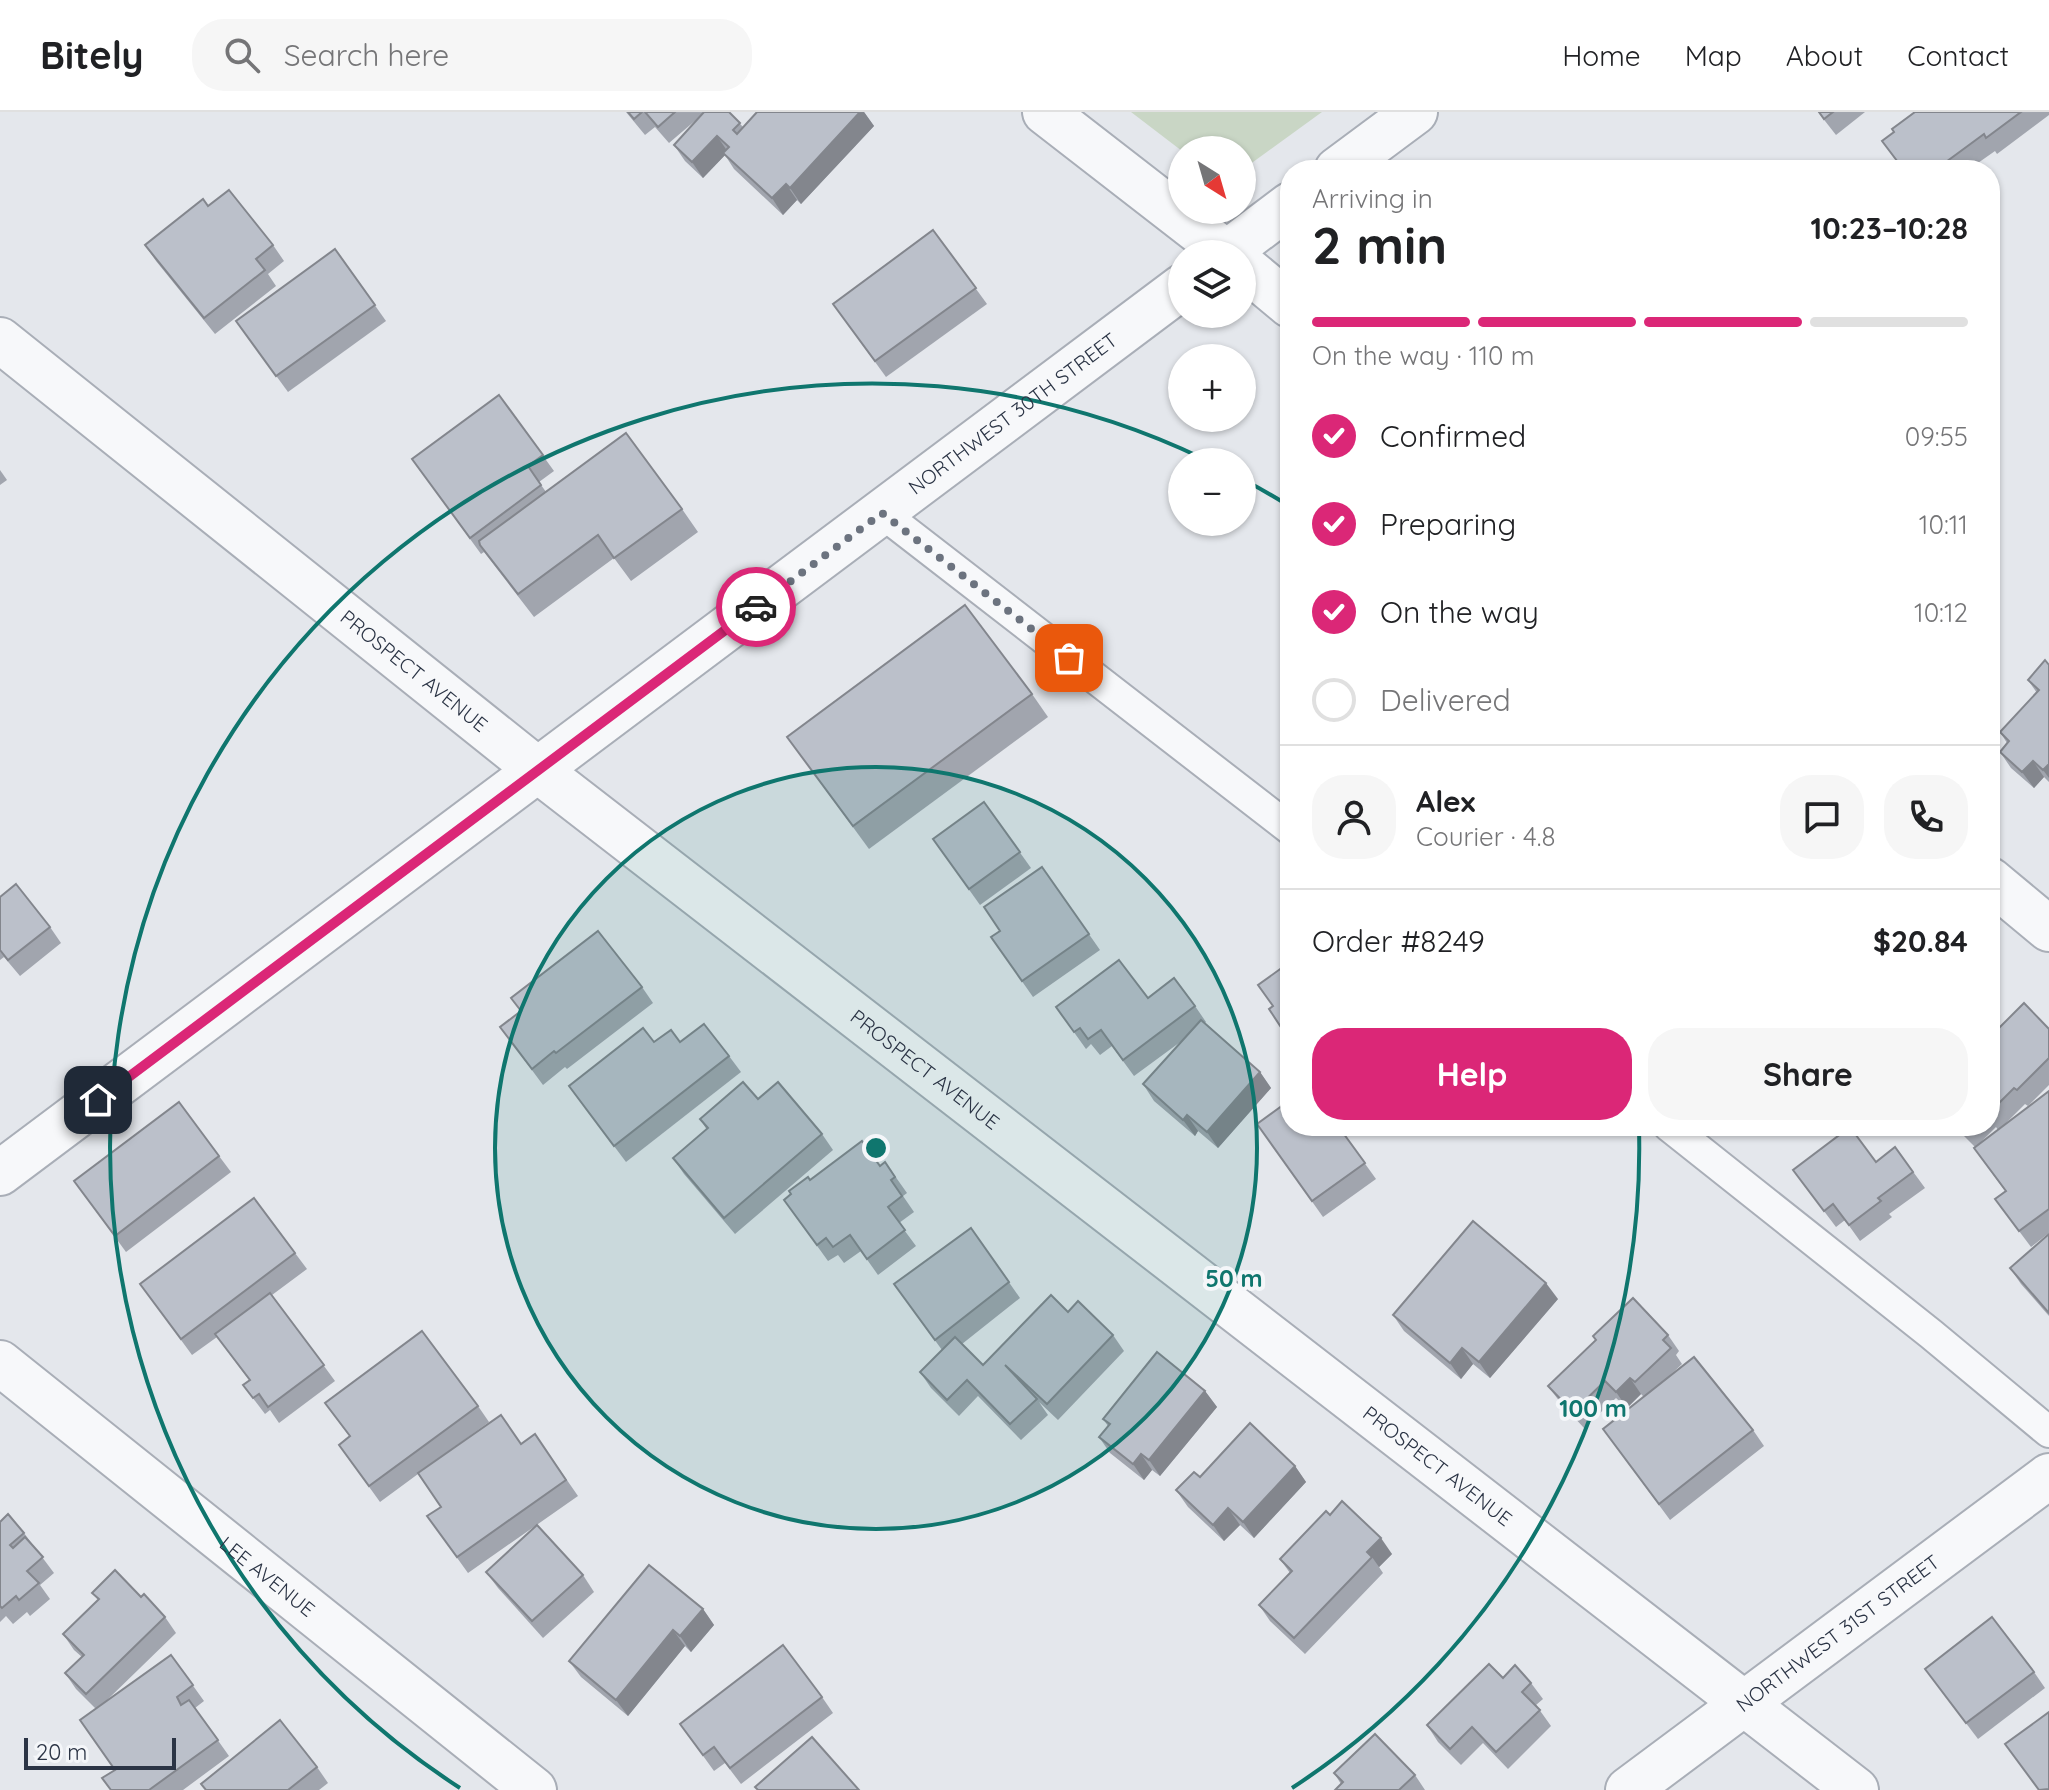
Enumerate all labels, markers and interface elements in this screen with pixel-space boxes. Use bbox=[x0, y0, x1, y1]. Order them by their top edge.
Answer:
search box bbox=[192, 19, 752, 91]
text: Bitely bbox=[40, 31, 144, 79]
icon: search bbox=[220, 33, 264, 77]
text: Search here bbox=[284, 36, 449, 74]
text: Home bbox=[1562, 38, 1641, 73]
text: Map bbox=[1685, 38, 1742, 73]
text: About bbox=[1786, 38, 1863, 73]
text: Contact bbox=[1907, 38, 2009, 73]
north arrow bbox=[1168, 136, 1256, 224]
map controls bbox=[1168, 136, 1256, 536]
text: Arriving in bbox=[1312, 182, 1433, 215]
text: 10:23–10:28 bbox=[1810, 209, 1968, 247]
text: 2 min bbox=[1312, 212, 1447, 277]
button: layers bbox=[1168, 240, 1256, 328]
street label: NORTHWEST 30TH STREET bbox=[903, 327, 1122, 500]
text: On the way · 110 m bbox=[1312, 339, 1534, 372]
button: + bbox=[1168, 344, 1256, 432]
icon: check bbox=[1312, 414, 1356, 458]
text: Confirmed bbox=[1380, 417, 1526, 455]
text: 09:55 bbox=[1905, 420, 1968, 453]
button: − bbox=[1168, 448, 1256, 536]
icon: check bbox=[1312, 502, 1356, 546]
text: Preparing bbox=[1380, 505, 1516, 543]
text: 10:11 bbox=[1919, 508, 1968, 541]
courier bbox=[716, 567, 796, 647]
icon: car bbox=[734, 585, 778, 629]
icon: check bbox=[1312, 590, 1356, 634]
text: On the way bbox=[1380, 593, 1539, 631]
text: 10:12 bbox=[1914, 596, 1968, 629]
street label: PROSPECT AVENUE bbox=[336, 604, 493, 737]
pin bbox=[1035, 624, 1103, 692]
icon: bag bbox=[1047, 636, 1091, 680]
text: Delivered bbox=[1380, 681, 1511, 719]
button: person bbox=[1312, 775, 1396, 859]
button: chat bbox=[1780, 775, 1864, 859]
button: phone bbox=[1884, 775, 1968, 859]
text: Alex bbox=[1416, 782, 1475, 820]
text: Courier · 4.8 bbox=[1416, 820, 1555, 853]
text: Order #8249 bbox=[1312, 922, 1485, 960]
text: $20.84 bbox=[1873, 922, 1968, 960]
street label: PROSPECT AVENUE bbox=[846, 1004, 1005, 1135]
button: Help bbox=[1312, 1028, 1632, 1120]
button: Share bbox=[1648, 1028, 1968, 1120]
pin bbox=[64, 1066, 132, 1134]
icon: home bbox=[76, 1078, 120, 1122]
centre of rings bbox=[862, 1134, 890, 1162]
text: 50 m bbox=[1205, 1263, 1263, 1293]
text: 100 m bbox=[1559, 1393, 1627, 1423]
street label: PROSPECT AVENUE bbox=[1358, 1400, 1517, 1531]
street label: LEE AVENUE bbox=[215, 1531, 320, 1622]
street label: NORTHWEST 31ST STREET bbox=[1731, 1549, 1944, 1717]
scale bar bbox=[24, 1734, 176, 1770]
text: 20 m bbox=[36, 1738, 87, 1766]

